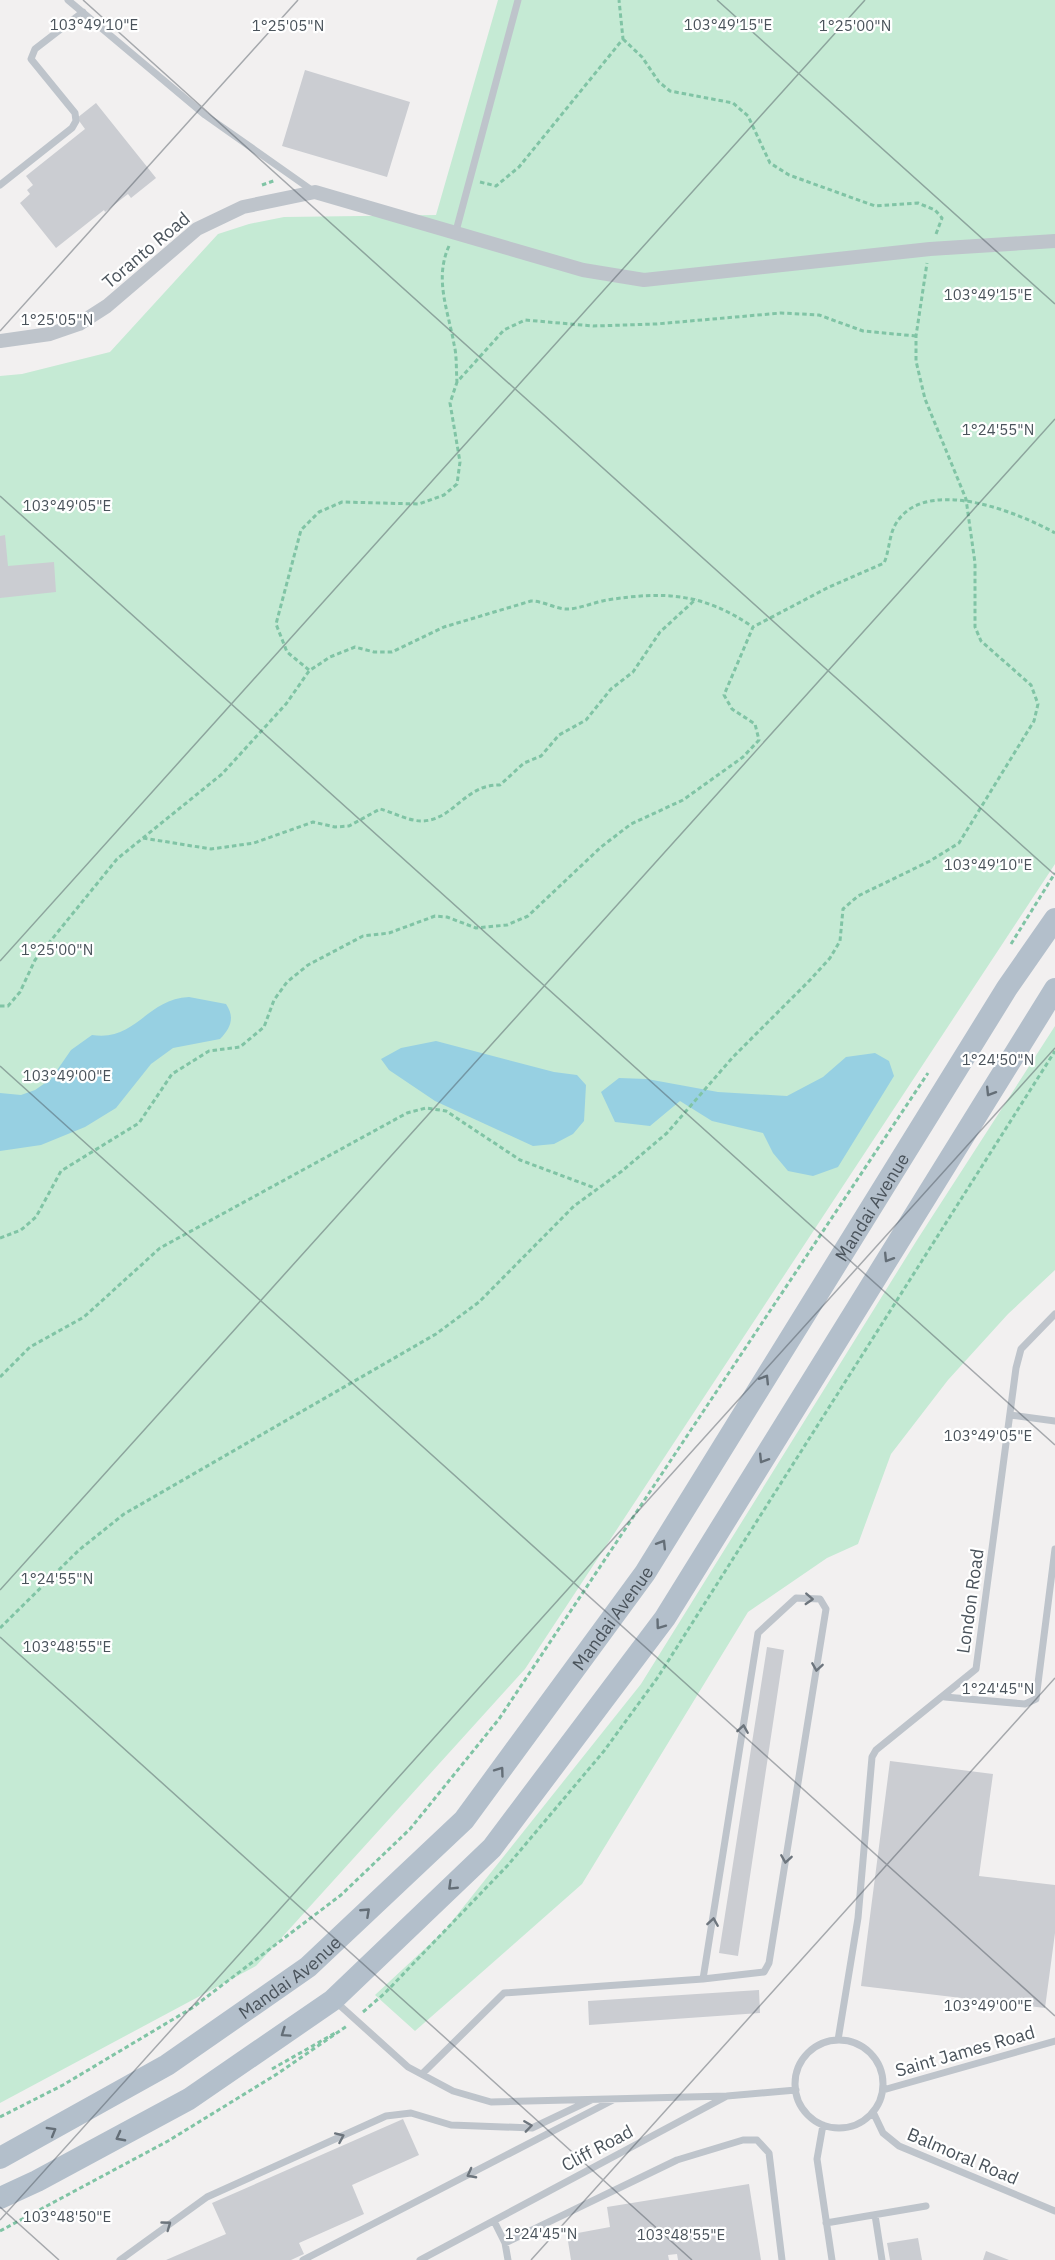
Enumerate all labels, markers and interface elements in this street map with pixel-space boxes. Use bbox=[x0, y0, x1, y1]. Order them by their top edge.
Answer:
text: 103°49'10"E bbox=[50, 15, 138, 34]
text: 103°49'15"E bbox=[684, 15, 772, 34]
text: 1°25'05"N bbox=[252, 16, 324, 35]
text: 1°25'00"N bbox=[819, 16, 891, 35]
street label: Toranto Road bbox=[97, 207, 195, 293]
text: 103°49'15"E bbox=[944, 285, 1032, 304]
text: 1°25'05"N bbox=[21, 310, 93, 329]
text: 1°24'55"N bbox=[962, 420, 1034, 439]
text: 103°49'05"E bbox=[23, 496, 111, 515]
text: 103°49'10"E bbox=[944, 855, 1032, 874]
text: 1°25'00"N bbox=[21, 940, 93, 959]
text: 1°24'50"N bbox=[962, 1050, 1034, 1069]
text: 103°49'00"E bbox=[23, 1066, 111, 1085]
one-way arrow bbox=[986, 1086, 998, 1096]
street label: Mandai Avenue bbox=[829, 1148, 914, 1265]
one-way arrow bbox=[883, 1252, 895, 1262]
one-way arrow bbox=[758, 1375, 770, 1385]
text: 103°49'05"E bbox=[944, 1426, 1032, 1445]
one-way arrow bbox=[759, 1453, 771, 1463]
one-way arrow bbox=[655, 1540, 666, 1551]
street label: London Road bbox=[951, 1547, 989, 1655]
street label: Mandai Avenue bbox=[566, 1561, 658, 1674]
text: 1°24'55"N bbox=[21, 1569, 93, 1588]
one-way arrow bbox=[805, 1592, 814, 1605]
one-way arrow bbox=[656, 1618, 667, 1629]
text: 103°48'55"E bbox=[23, 1637, 111, 1656]
one-way arrow bbox=[812, 1662, 824, 1671]
text: 1°24'45"N bbox=[962, 1679, 1034, 1698]
one-way arrow bbox=[736, 1724, 749, 1734]
one-way arrow bbox=[493, 1767, 504, 1778]
one-way arrow bbox=[780, 1854, 793, 1864]
one-way arrow bbox=[448, 1879, 459, 1890]
one-way arrow bbox=[360, 1908, 370, 1919]
one-way arrow bbox=[706, 1917, 718, 1926]
street label: Mandai Avenue bbox=[234, 1931, 346, 2024]
text: 103°49'00"E bbox=[944, 1996, 1032, 2015]
street label: Saint James Road bbox=[893, 2020, 1037, 2082]
one-way arrow bbox=[281, 2026, 292, 2037]
one-way arrow bbox=[523, 2120, 533, 2133]
street label: Cliff Road bbox=[557, 2120, 637, 2176]
street label: Balmoral Road bbox=[904, 2122, 1022, 2190]
one-way arrow bbox=[45, 2127, 56, 2138]
one-way arrow bbox=[116, 2130, 126, 2141]
one-way arrow bbox=[334, 2132, 345, 2144]
one-way arrow bbox=[466, 2167, 477, 2178]
text: 103°48'50"E bbox=[23, 2207, 111, 2226]
one-way arrow bbox=[161, 2221, 172, 2232]
text: 1°24'45"N bbox=[505, 2224, 577, 2243]
text: 103°48'55"E bbox=[637, 2225, 725, 2244]

